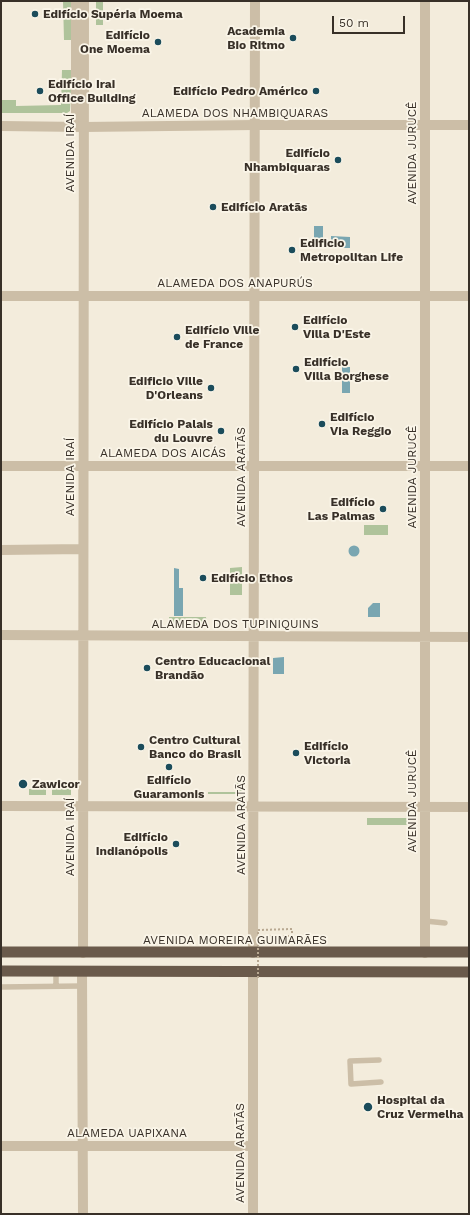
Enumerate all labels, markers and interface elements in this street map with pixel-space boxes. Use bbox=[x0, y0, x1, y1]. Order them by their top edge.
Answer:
place label: Edifício Supéria Moema bbox=[43, 7, 183, 21]
scale bar bbox=[334, 8, 407, 34]
marker: Edifício Supéria Moema bbox=[30, 9, 40, 19]
text: 50 m bbox=[339, 16, 369, 30]
place label: Academia Bio Ritmo bbox=[227, 24, 285, 52]
place label: Edifício One Moema bbox=[80, 28, 150, 56]
marker: Academia Bio Ritmo bbox=[288, 33, 298, 43]
marker: Edifício One Moema bbox=[153, 37, 163, 47]
place label: Edifício Irai Office Building bbox=[48, 77, 136, 105]
place label: Edifício Pedro Américo bbox=[173, 84, 308, 98]
marker: Edifício Irai Office Building bbox=[35, 86, 45, 96]
marker: Edifício Pedro Américo bbox=[311, 86, 321, 96]
street label: AVENIDA JURUCÊ bbox=[405, 101, 419, 205]
street label: ALAMEDA DOS NHAMBIQUARAS bbox=[142, 106, 328, 120]
street label: AVENIDA IRAÍ bbox=[63, 114, 77, 192]
place label: Edifício Nhambiquaras bbox=[244, 146, 330, 174]
marker: Edifício Nhambiquaras bbox=[333, 155, 343, 165]
place label: Edifício Aratãs bbox=[221, 200, 307, 214]
marker: Edifício Aratãs bbox=[208, 202, 218, 212]
place label: Edificio Metropolitan Life bbox=[300, 236, 403, 264]
marker: Edificio Metropolitan Life bbox=[287, 245, 297, 255]
street label: ALAMEDA DOS ANAPURÚS bbox=[157, 276, 313, 290]
place label: Edifício Villa D'Este bbox=[303, 313, 371, 341]
marker: Edifício Villa D'Este bbox=[290, 322, 300, 332]
place label: Edifício Ville de France bbox=[185, 323, 259, 351]
marker: Edifício Ville de France bbox=[172, 332, 182, 342]
place label: Edifício Villa Borghese bbox=[304, 355, 389, 383]
marker: Edifício Villa Borghese bbox=[291, 364, 301, 374]
place label: Edificio Ville D'Orleans bbox=[129, 374, 203, 402]
marker: Edificio Ville D'Orleans bbox=[206, 383, 216, 393]
place label: Edifício Via Reggio bbox=[330, 410, 391, 438]
place label: Edifício Palais du Louvre bbox=[129, 417, 213, 445]
marker: Edifício Via Reggio bbox=[317, 419, 327, 429]
street label: AVENIDA JURUCÊ bbox=[405, 425, 419, 529]
marker: Edifício Palais du Louvre bbox=[216, 426, 226, 436]
street label: AVENIDA ARATÃS bbox=[234, 427, 248, 527]
street label: AVENIDA IRAÍ bbox=[63, 438, 77, 516]
street label: ALAMEDA DOS AICÁS bbox=[100, 446, 226, 460]
place label: Edifício Las Palmas bbox=[307, 495, 375, 523]
marker: Edifício Las Palmas bbox=[378, 504, 388, 514]
place label: Edifício Ethos bbox=[211, 571, 293, 585]
marker: Edifício Ethos bbox=[198, 573, 208, 583]
street label: ALAMEDA DOS TUPINIQUINS bbox=[151, 617, 319, 631]
place label: Centro Educacional Brandão bbox=[155, 654, 270, 682]
marker: Centro Educacional Brandão bbox=[142, 663, 152, 673]
place label: Centro Cultural Banco do Brasil bbox=[149, 733, 241, 761]
place label: Edifício Victoria bbox=[304, 739, 351, 767]
marker: Centro Cultural Banco do Brasil bbox=[136, 742, 146, 752]
marker: Edifício Victoria bbox=[291, 748, 301, 758]
street label: AVENIDA JURUCÊ bbox=[405, 749, 419, 853]
marker: Edifício Guaramonis bbox=[164, 762, 174, 772]
place label: Edifício Guaramonis bbox=[134, 773, 204, 801]
street label: AVENIDA ARATÃS bbox=[234, 775, 248, 875]
place label: Zawicor bbox=[32, 777, 80, 791]
marker: Zawicor bbox=[17, 778, 29, 790]
street label: AVENIDA IRAÍ bbox=[63, 798, 77, 876]
place label: Edifício Indianópolis bbox=[96, 830, 168, 858]
marker: Edifício Indianópolis bbox=[171, 839, 181, 849]
street label: AVENIDA MOREIRA GUIMARÃES bbox=[143, 933, 327, 947]
place label: Hospital da Cruz Vermelha bbox=[377, 1093, 464, 1121]
marker: Hospital da Cruz Vermelha bbox=[362, 1101, 374, 1113]
street label: AVENIDA ARATÃS bbox=[233, 1103, 247, 1203]
street label: ALAMEDA UAPIXANA bbox=[67, 1126, 187, 1140]

